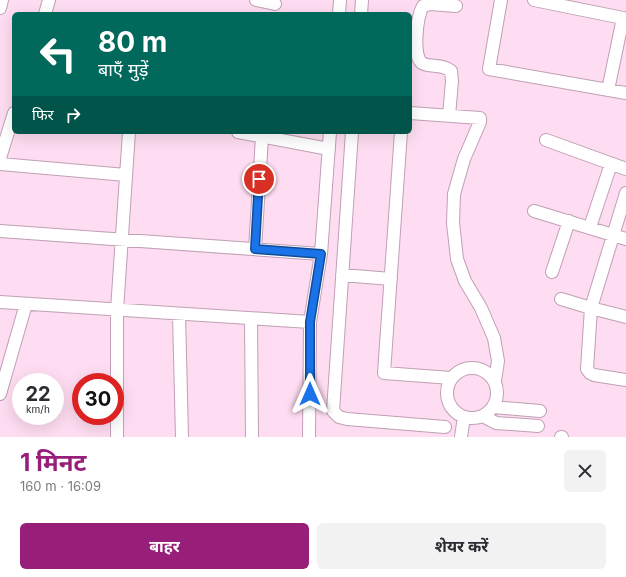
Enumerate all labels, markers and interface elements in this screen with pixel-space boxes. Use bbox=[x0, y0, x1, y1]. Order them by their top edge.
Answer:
text: 80 m bbox=[98, 25, 167, 59]
icon: left bbox=[32, 28, 84, 80]
text: बाएँ मुड़ें bbox=[98, 59, 148, 80]
icon: right bbox=[62, 104, 84, 126]
text: फिर bbox=[32, 105, 54, 124]
pin bbox=[242, 162, 276, 196]
icon: arrive bbox=[248, 168, 270, 190]
speed limit sign: 30 bbox=[72, 373, 124, 425]
position arrow bbox=[289, 373, 331, 415]
text: 22 bbox=[25, 382, 51, 406]
text: km/h bbox=[26, 403, 50, 415]
text: 1 मिनट bbox=[20, 448, 86, 477]
button: close bbox=[564, 450, 606, 492]
text: 160 m · 16:09 bbox=[20, 478, 101, 494]
button: बाहर bbox=[20, 523, 309, 569]
button: शेयर करें bbox=[317, 523, 606, 569]

